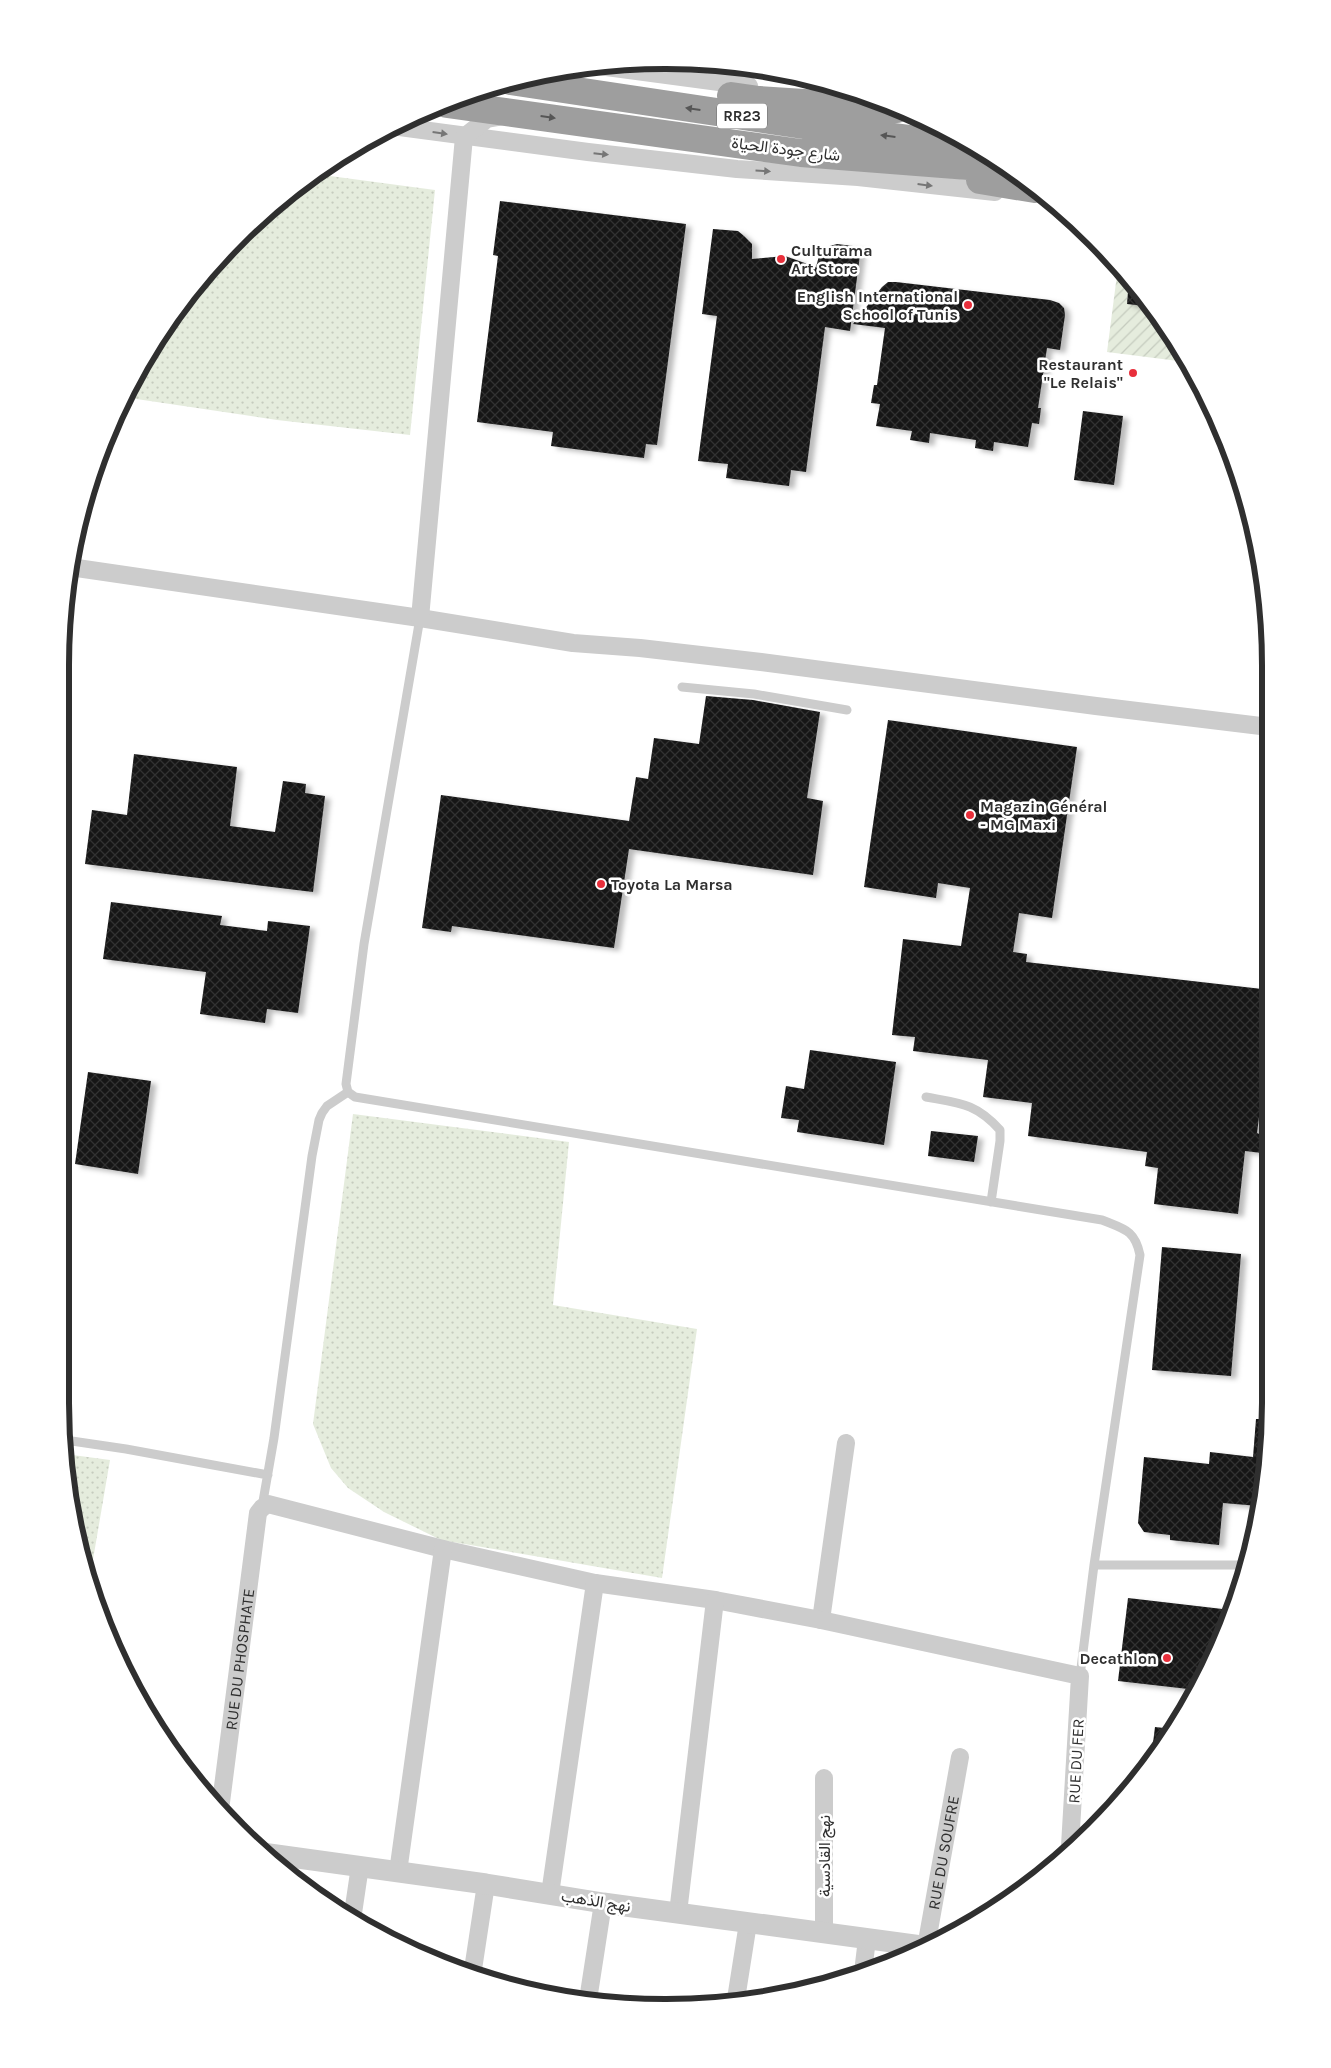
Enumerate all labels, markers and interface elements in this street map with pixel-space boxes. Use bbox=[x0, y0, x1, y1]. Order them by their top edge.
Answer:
road number: RR23 bbox=[717, 104, 767, 128]
one-way arrow bbox=[684, 105, 700, 113]
one-way arrow bbox=[540, 113, 556, 121]
one-way arrow bbox=[432, 129, 448, 137]
one-way arrow bbox=[880, 132, 896, 140]
street label: شارع جودة الحياة bbox=[730, 133, 841, 167]
one-way arrow bbox=[593, 150, 609, 158]
one-way arrow bbox=[755, 167, 771, 175]
one-way arrow bbox=[917, 181, 933, 189]
place label: Culturama Art Store bbox=[791, 241, 873, 278]
marker: Culturama Art Store bbox=[775, 253, 787, 265]
place label: English International School of Tunis bbox=[797, 287, 958, 324]
marker: English International School of Tunis bbox=[962, 299, 974, 311]
place label: Restaurant "Le Relais" bbox=[1038, 355, 1123, 392]
marker: Restaurant "Le Relais" bbox=[1127, 367, 1139, 379]
place label: Magazin Général - MG Maxi bbox=[980, 797, 1107, 834]
marker: Magazin Général - MG Maxi bbox=[964, 809, 976, 821]
place label: Toyota La Marsa bbox=[611, 875, 733, 894]
marker: Toyota La Marsa bbox=[595, 878, 607, 890]
street label: RUE DU PHOSPHATE bbox=[221, 1587, 258, 1731]
place label: Decathlon bbox=[1080, 1649, 1157, 1668]
marker: Decathlon bbox=[1161, 1652, 1173, 1664]
street label: RUE DU FER bbox=[1064, 1718, 1088, 1804]
street label: RUE DU SOUFRE bbox=[923, 1794, 962, 1911]
street label: نهج القادسية bbox=[815, 1815, 836, 1897]
street label: نهج الذهب bbox=[560, 1886, 632, 1918]

